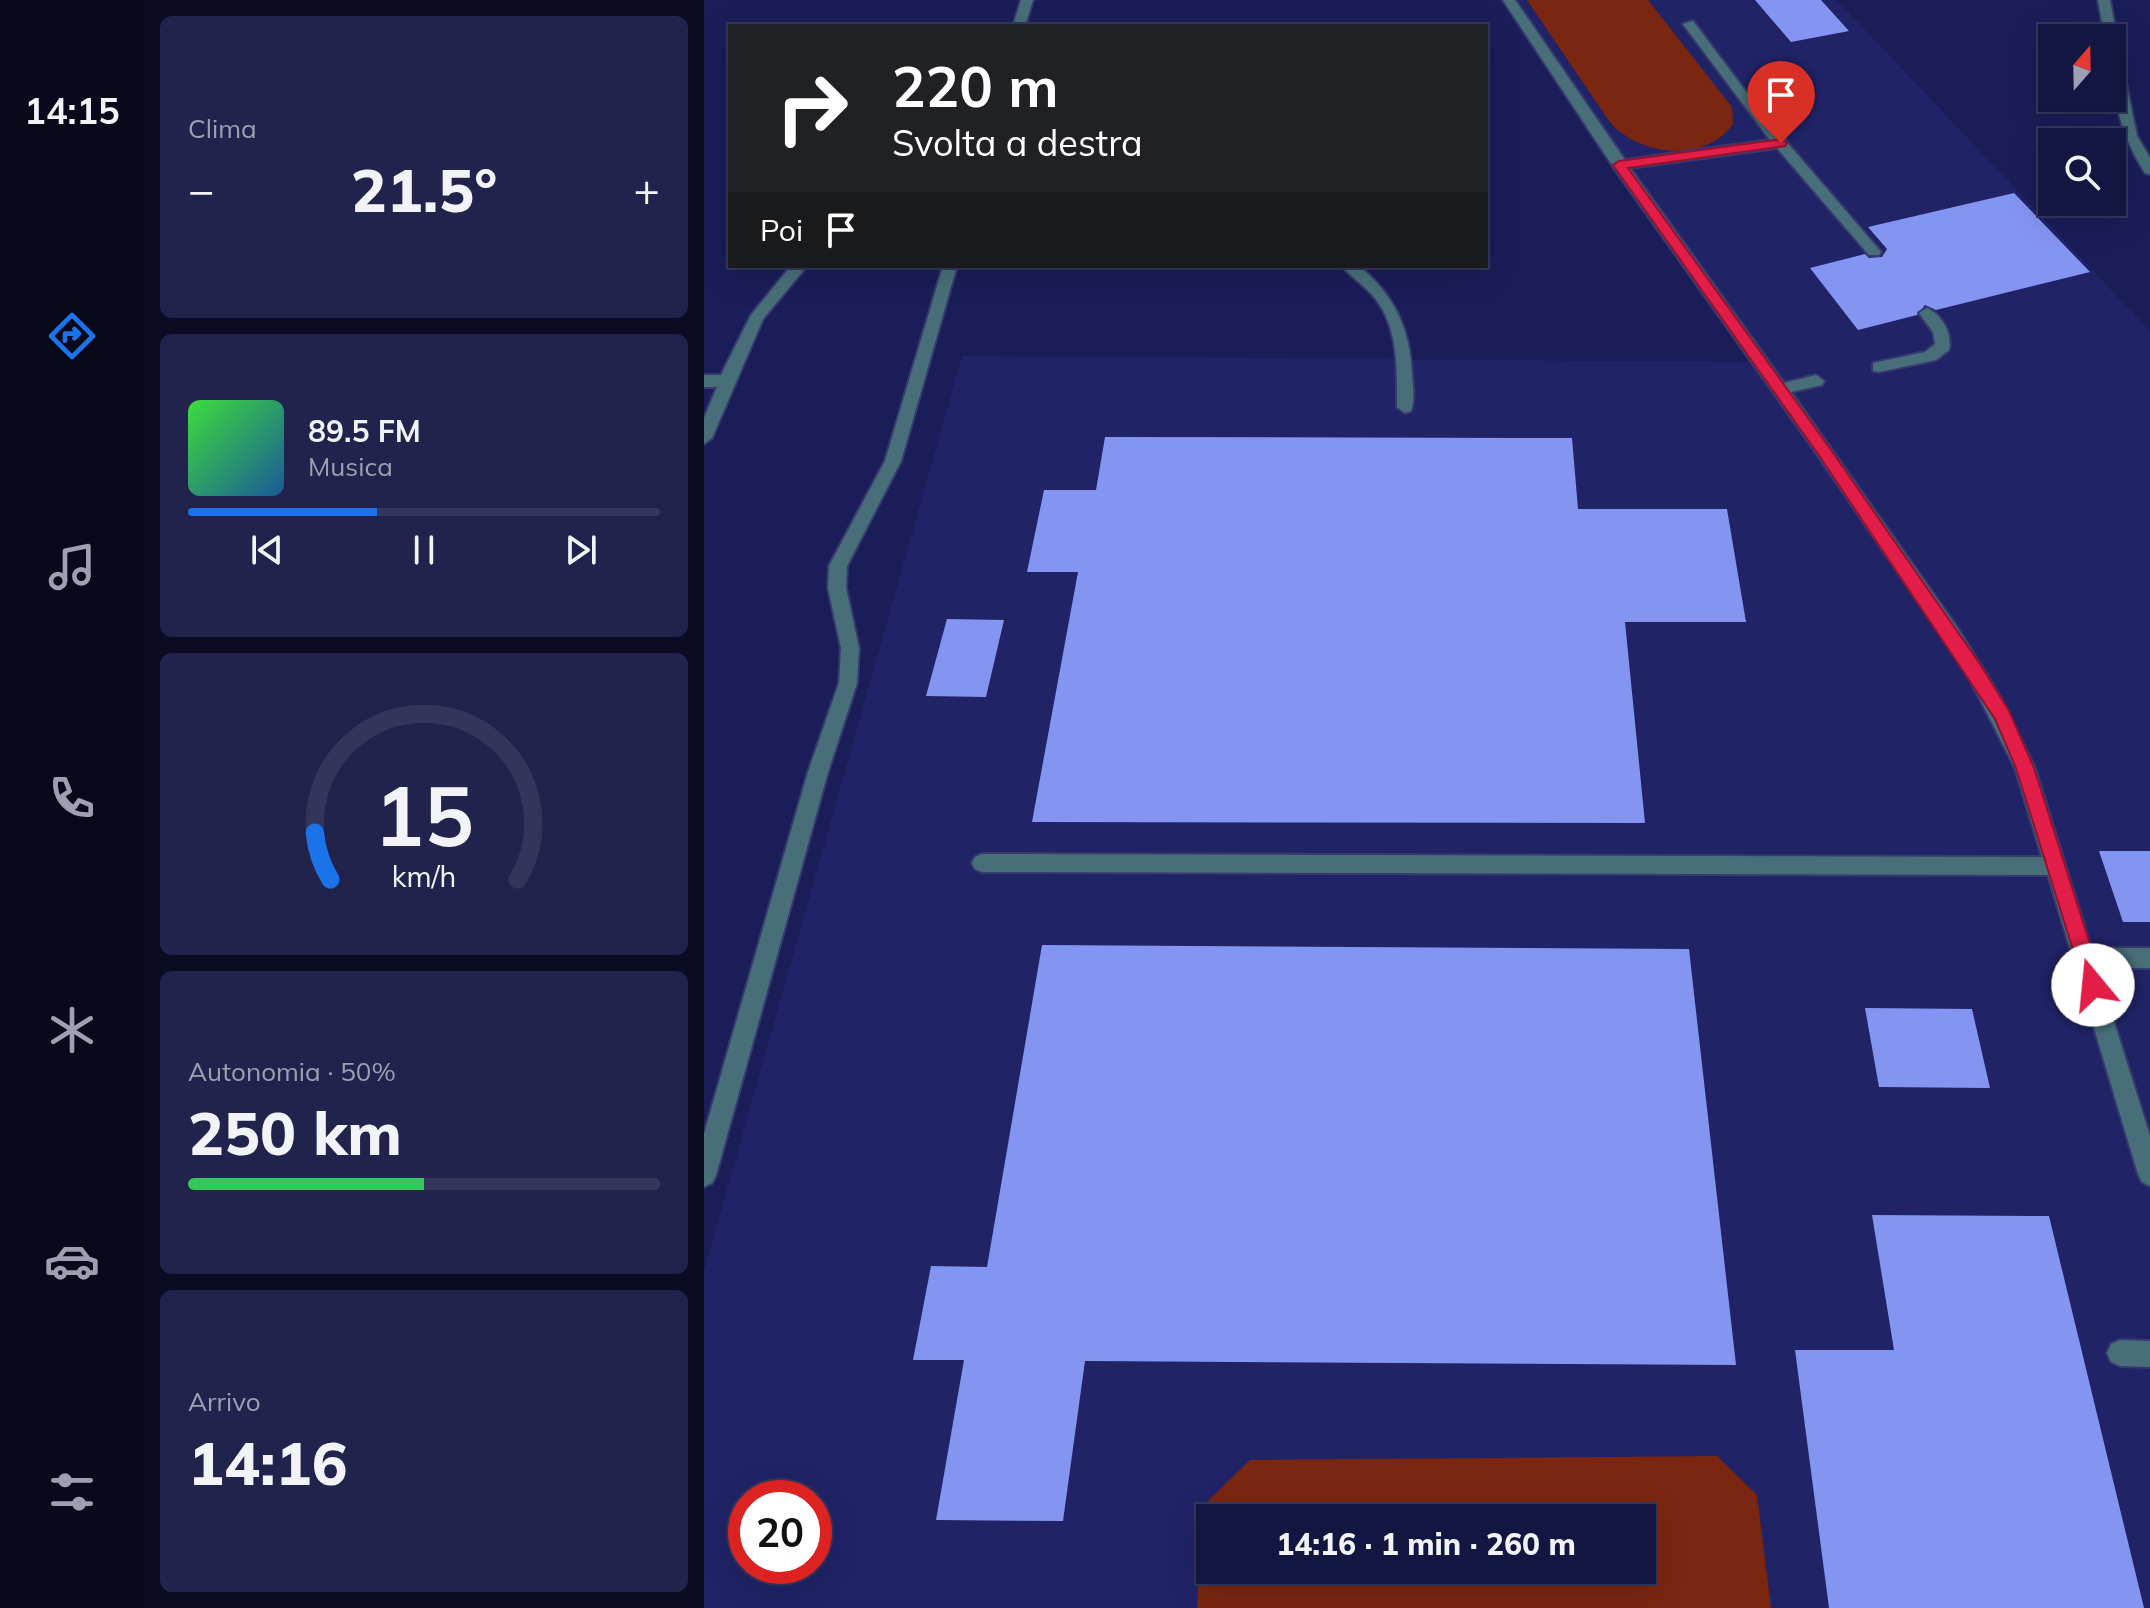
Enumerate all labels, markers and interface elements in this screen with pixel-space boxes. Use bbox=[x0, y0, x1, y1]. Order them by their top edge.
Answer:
north arrow bbox=[2038, 24, 2126, 112]
map controls bbox=[2038, 24, 2126, 216]
text: 220 m bbox=[892, 51, 1059, 121]
icon: right bbox=[760, 56, 864, 160]
pin bbox=[1747, 61, 1815, 143]
icon: arrive bbox=[1759, 73, 1803, 117]
text: 14:15 bbox=[24, 88, 120, 133]
text: Clima bbox=[188, 112, 257, 145]
text: Svolta a destra bbox=[892, 120, 1143, 165]
button: search bbox=[2038, 128, 2126, 216]
text: 21.5° bbox=[351, 152, 497, 227]
text: − bbox=[188, 162, 214, 217]
text: + bbox=[634, 162, 660, 217]
icon: arrive bbox=[819, 208, 863, 252]
text: Poi bbox=[760, 211, 803, 249]
icon: directions bbox=[44, 308, 100, 364]
text: 89.5 FM bbox=[308, 412, 421, 450]
text: Musica bbox=[308, 450, 393, 483]
icon: previous bbox=[245, 528, 289, 572]
icon: pause bbox=[402, 528, 446, 572]
icon: next bbox=[559, 528, 603, 572]
icon: music bbox=[44, 539, 100, 595]
text: 15 bbox=[374, 762, 474, 867]
icon: phone bbox=[44, 770, 100, 826]
text: km/h bbox=[392, 858, 456, 894]
position arrow bbox=[2051, 943, 2135, 1027]
icon: climate bbox=[44, 1002, 100, 1058]
text: Autonomia · 50% bbox=[188, 1055, 396, 1088]
text: 250 km bbox=[188, 1095, 402, 1170]
icon: car bbox=[44, 1233, 100, 1289]
text: Arrivo bbox=[188, 1385, 261, 1418]
text: 14:16 bbox=[188, 1425, 348, 1500]
icon: filters bbox=[44, 1464, 100, 1520]
speed limit sign: 20 bbox=[728, 1480, 832, 1584]
text: 14:16 · 1 min · 260 m bbox=[1276, 1525, 1576, 1563]

